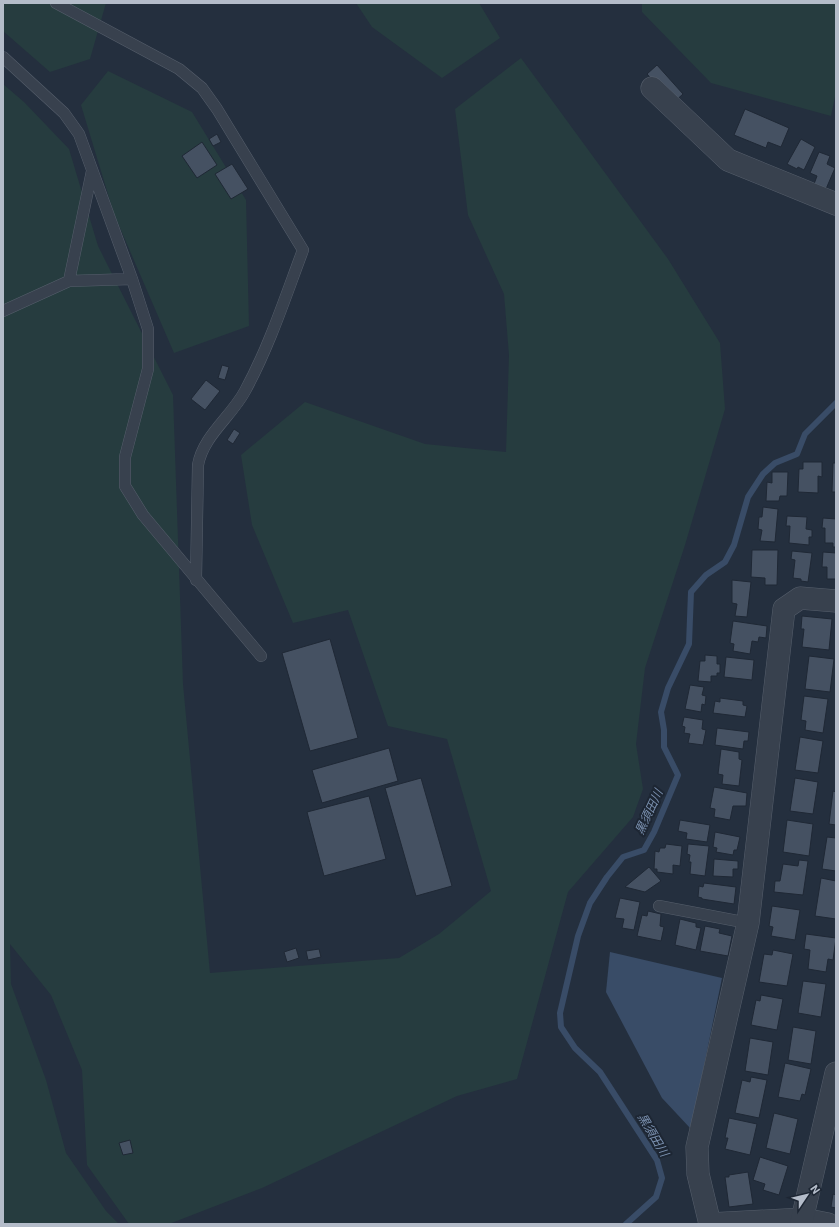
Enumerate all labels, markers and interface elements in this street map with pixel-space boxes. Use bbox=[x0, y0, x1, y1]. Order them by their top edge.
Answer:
water label: 黒須田川 bbox=[633, 785, 666, 837]
water label: 黒須田川 bbox=[635, 1111, 672, 1161]
north arrow bbox=[787, 1175, 827, 1215]
text: N bbox=[807, 1183, 822, 1197]

